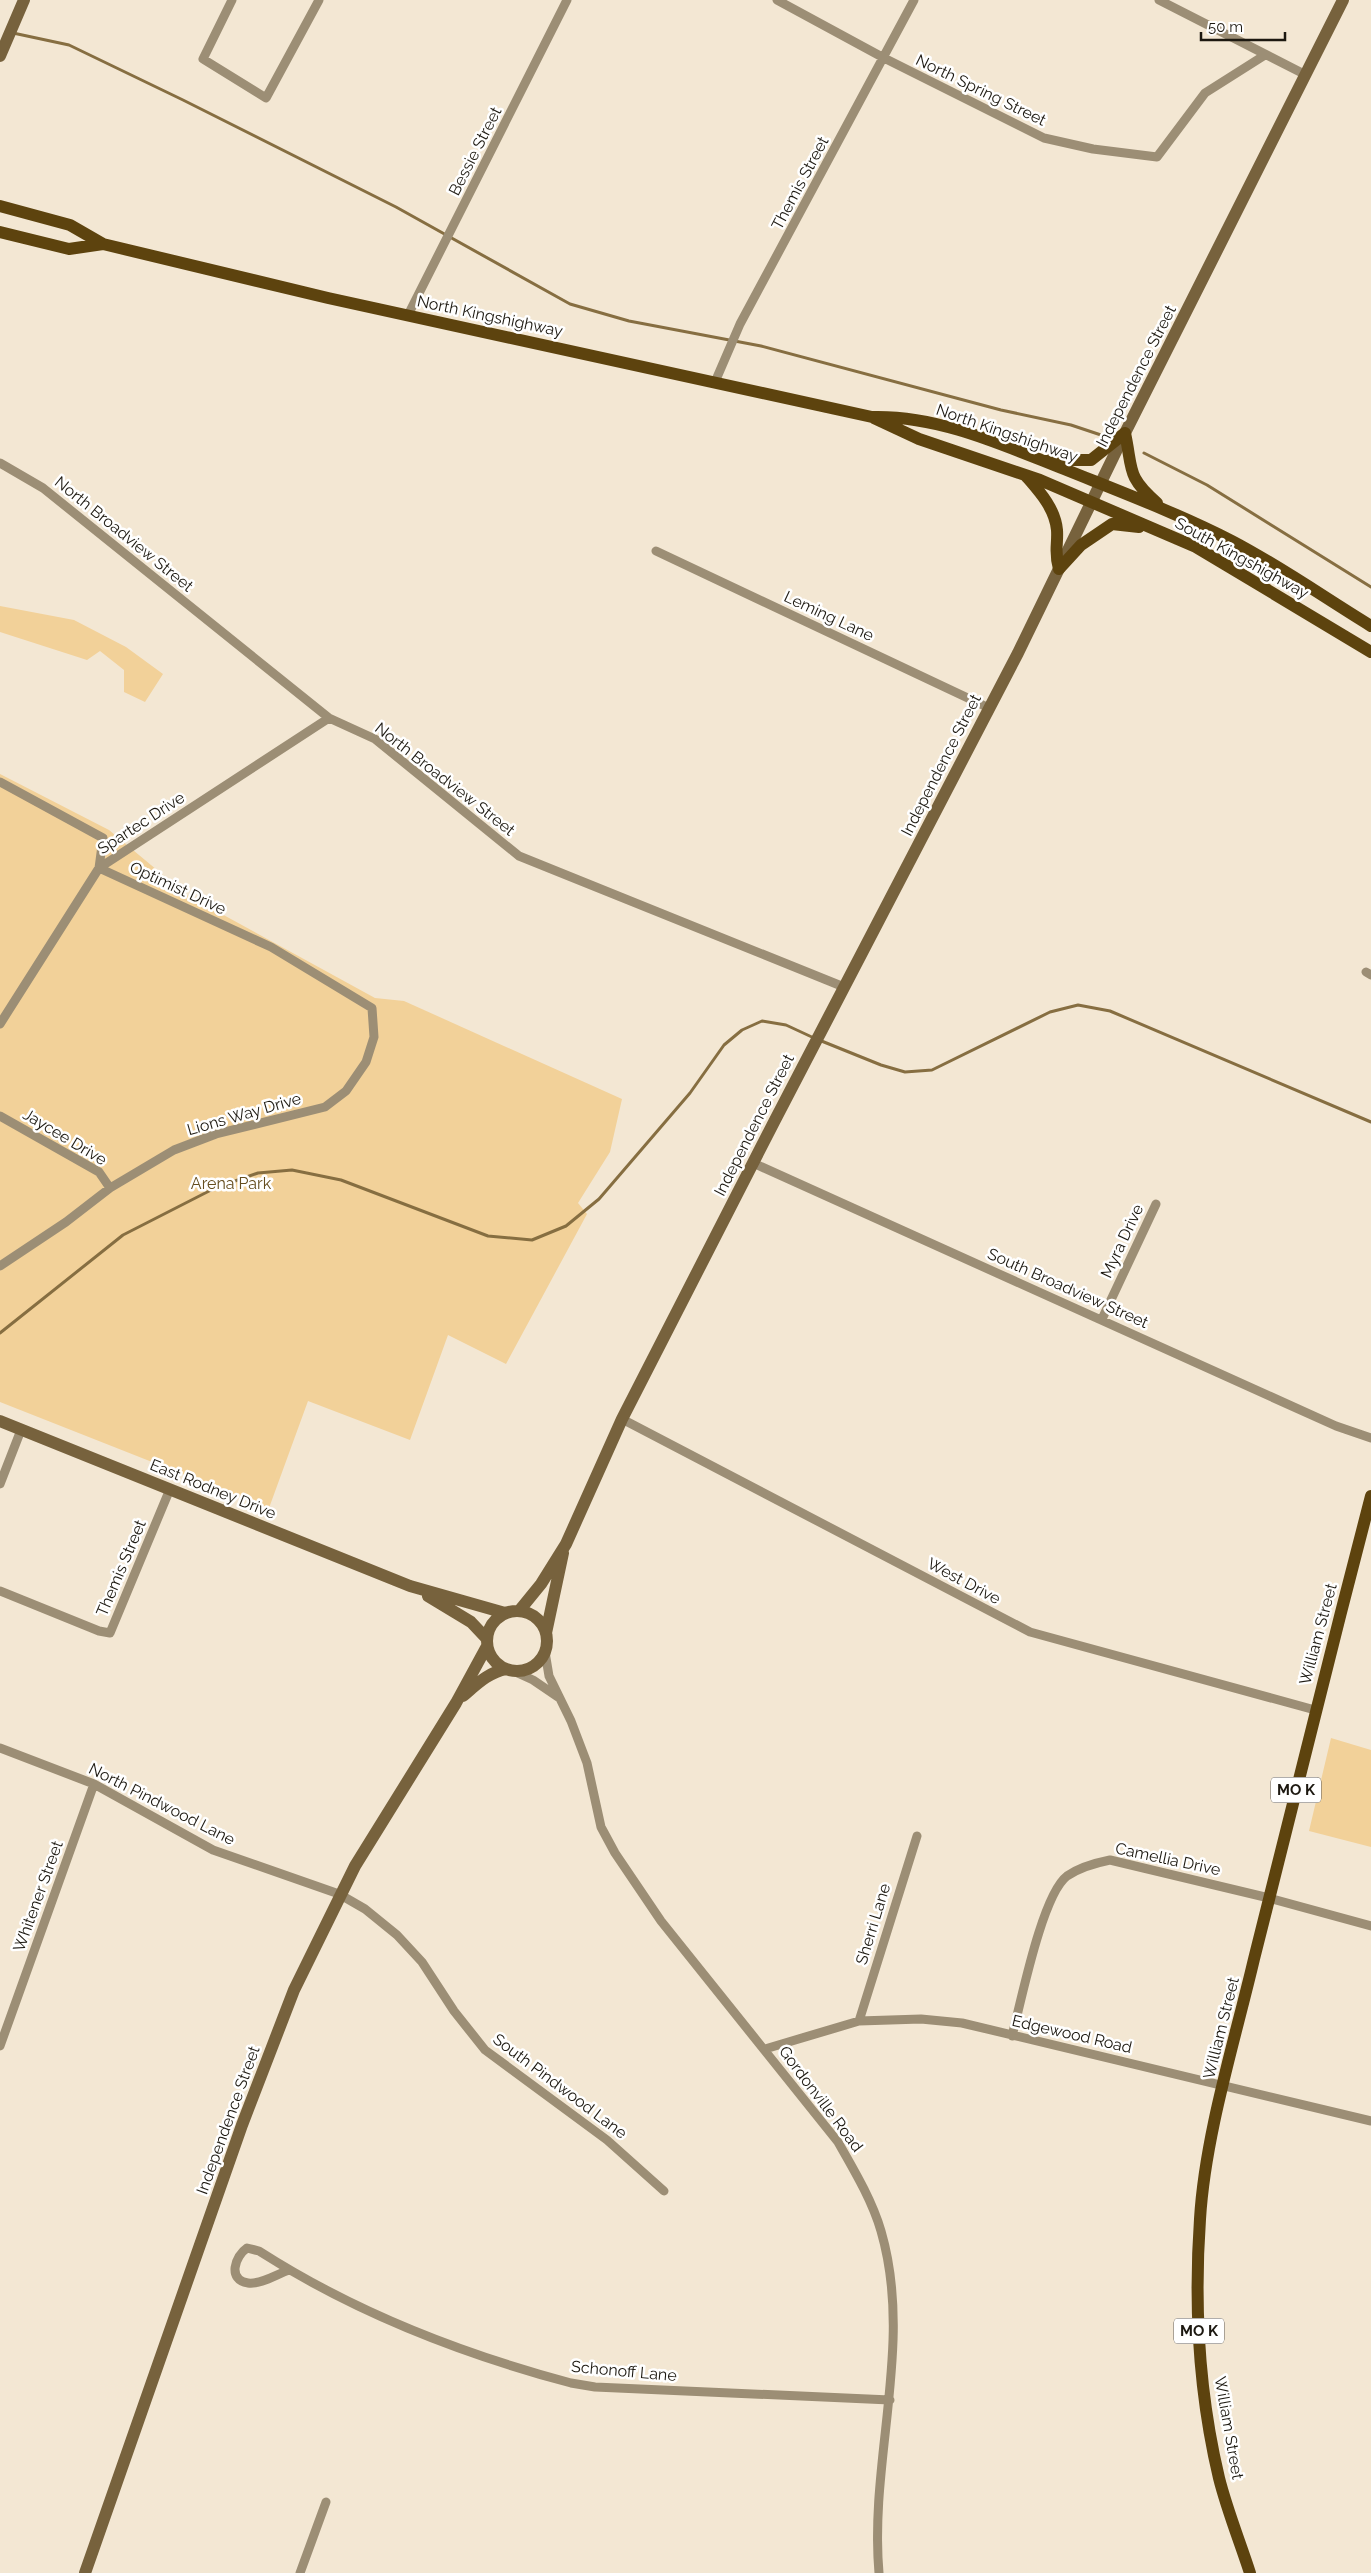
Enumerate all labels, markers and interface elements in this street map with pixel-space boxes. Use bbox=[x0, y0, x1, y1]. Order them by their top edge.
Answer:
scale bar bbox=[1201, 10, 1285, 42]
text: 50 m bbox=[1208, 18, 1243, 36]
street label: North Spring Street bbox=[913, 50, 1050, 130]
street label: Bessie Street bbox=[445, 103, 506, 198]
street label: Themis Street bbox=[767, 133, 833, 233]
street label: North Kingshighway bbox=[415, 291, 565, 341]
street label: Independence Street bbox=[1092, 301, 1180, 450]
street label: North Kingshighway bbox=[934, 400, 1081, 466]
street label: North Broadview Street bbox=[51, 472, 198, 596]
street label: South Kingshighway bbox=[1172, 513, 1312, 603]
street label: Leming Lane bbox=[781, 587, 877, 645]
street label: Independence Street bbox=[897, 690, 985, 839]
street label: North Broadview Street bbox=[371, 718, 519, 840]
street label: Spartec Drive bbox=[94, 788, 188, 858]
street label: Optimist Drive bbox=[127, 857, 229, 919]
street label: Independence Street bbox=[710, 1050, 798, 1199]
street label: Lions Way Drive bbox=[185, 1089, 303, 1139]
street label: Jaycee Drive bbox=[20, 1105, 110, 1169]
park label: Arena Park bbox=[191, 1174, 272, 1193]
street label: Myra Drive bbox=[1097, 1201, 1147, 1281]
street label: South Broadview Street bbox=[985, 1244, 1152, 1332]
street label: East Rodney Drive bbox=[147, 1455, 279, 1523]
street label: Themis Street bbox=[92, 1516, 150, 1619]
street label: West Drive bbox=[924, 1554, 1004, 1608]
street label: William Street bbox=[1295, 1581, 1341, 1687]
street label: North Pindwood Lane bbox=[86, 1759, 238, 1849]
road number: MO K bbox=[1271, 1778, 1321, 1802]
street label: Whitener Street bbox=[9, 1837, 67, 1954]
street label: Camellia Drive bbox=[1114, 1839, 1222, 1879]
street label: Sherri Lane bbox=[852, 1881, 894, 1967]
street label: William Street bbox=[1199, 1974, 1243, 2081]
street label: Edgewood Road bbox=[1010, 2011, 1134, 2057]
street label: South Pindwood Lane bbox=[489, 2029, 631, 2143]
street label: Gordonville Road bbox=[775, 2042, 867, 2156]
street label: Independence Street bbox=[192, 2043, 264, 2197]
road number: MO K bbox=[1174, 2318, 1224, 2344]
street label: Schonoff Lane bbox=[570, 2357, 678, 2385]
street label: William Street bbox=[1211, 2375, 1248, 2482]

